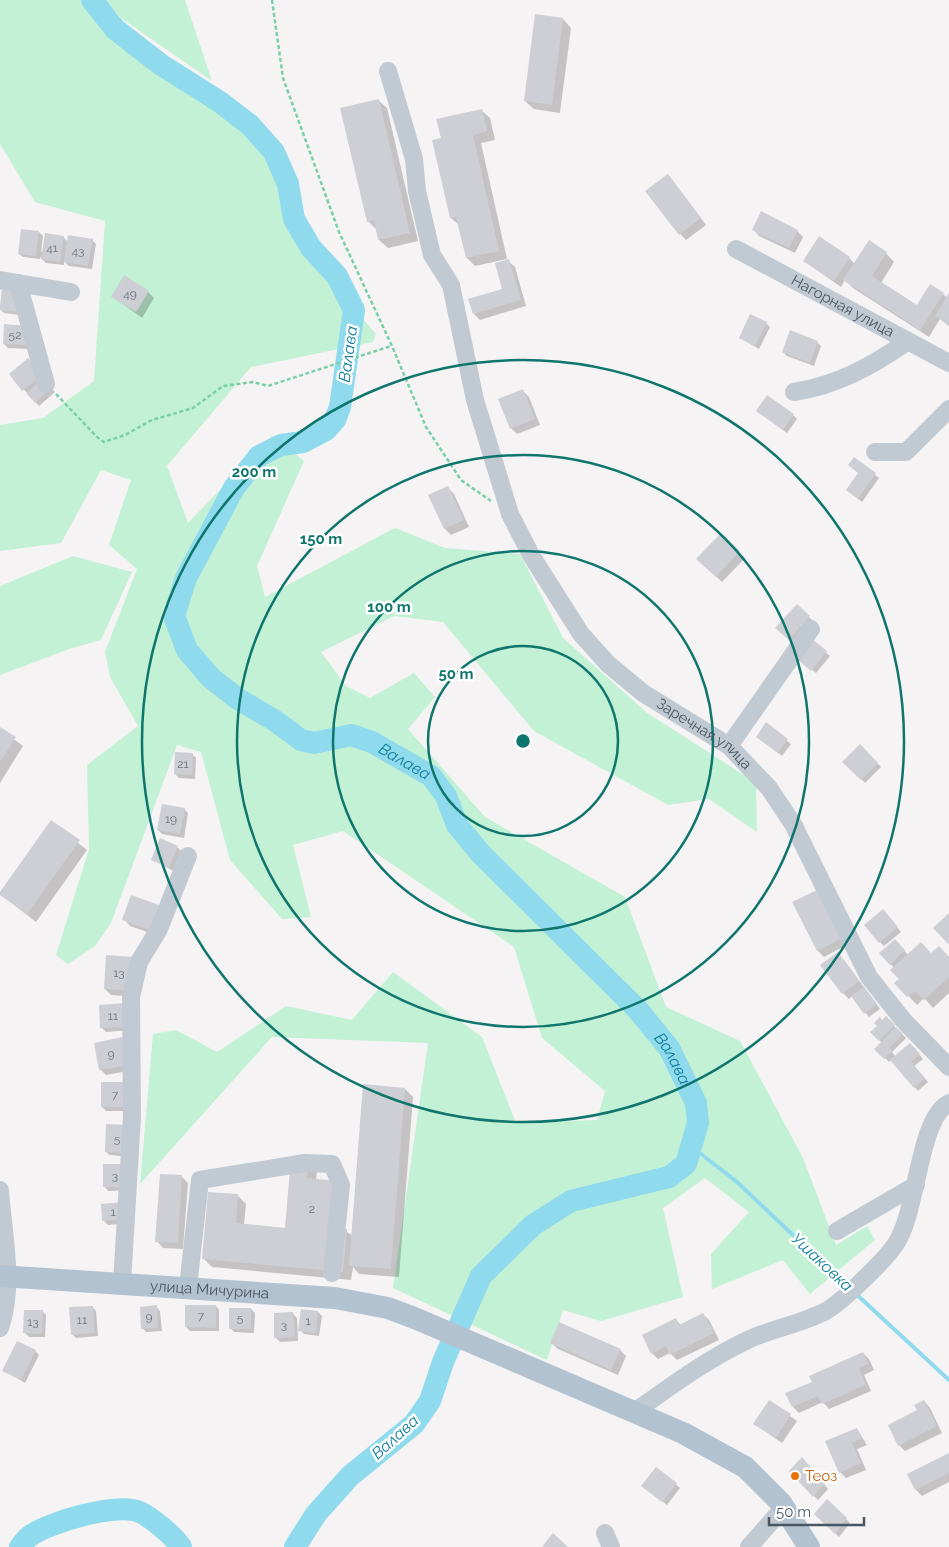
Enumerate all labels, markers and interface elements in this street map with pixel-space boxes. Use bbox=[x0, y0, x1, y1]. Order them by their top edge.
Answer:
house number: 41 bbox=[46, 241, 58, 255]
house number: 43 bbox=[72, 244, 84, 258]
street label: Нагорная улица bbox=[788, 271, 897, 341]
house number: 49 bbox=[123, 287, 137, 301]
water label: Валава bbox=[335, 324, 361, 383]
house number: 52 bbox=[9, 328, 21, 342]
text: 200 m bbox=[232, 463, 276, 481]
text: 150 m bbox=[300, 530, 342, 548]
text: 100 m bbox=[367, 598, 411, 616]
text: 50 m bbox=[438, 665, 474, 683]
street label: Заречная улица bbox=[653, 694, 756, 773]
centre of rings bbox=[514, 732, 532, 750]
water label: Валава bbox=[376, 739, 435, 784]
house number: 21 bbox=[177, 757, 189, 771]
house number: 19 bbox=[165, 812, 177, 826]
house number: 13 bbox=[113, 966, 125, 980]
house number: 11 bbox=[108, 1009, 118, 1023]
water label: Валава bbox=[651, 1029, 695, 1088]
house number: 9 bbox=[107, 1047, 115, 1061]
house number: 7 bbox=[112, 1088, 119, 1102]
house number: 5 bbox=[114, 1132, 121, 1146]
house number: 3 bbox=[112, 1169, 118, 1183]
house number: 2 bbox=[309, 1202, 315, 1216]
house number: 1 bbox=[110, 1205, 116, 1219]
water label: Ушаковка bbox=[787, 1229, 857, 1296]
street label: улица Мичурина bbox=[149, 1277, 270, 1303]
house number: 7 bbox=[198, 1309, 205, 1323]
house number: 9 bbox=[145, 1310, 153, 1324]
house number: 5 bbox=[237, 1311, 244, 1325]
house number: 11 bbox=[77, 1313, 87, 1327]
house number: 1 bbox=[305, 1314, 311, 1328]
house number: 13 bbox=[27, 1315, 39, 1329]
house number: 3 bbox=[281, 1318, 287, 1332]
water label: Валава bbox=[368, 1411, 423, 1463]
place label: Теоз bbox=[805, 1467, 837, 1485]
marker: Теоз bbox=[789, 1470, 801, 1482]
scale bar bbox=[769, 1494, 864, 1526]
text: 50 m bbox=[776, 1503, 811, 1521]

